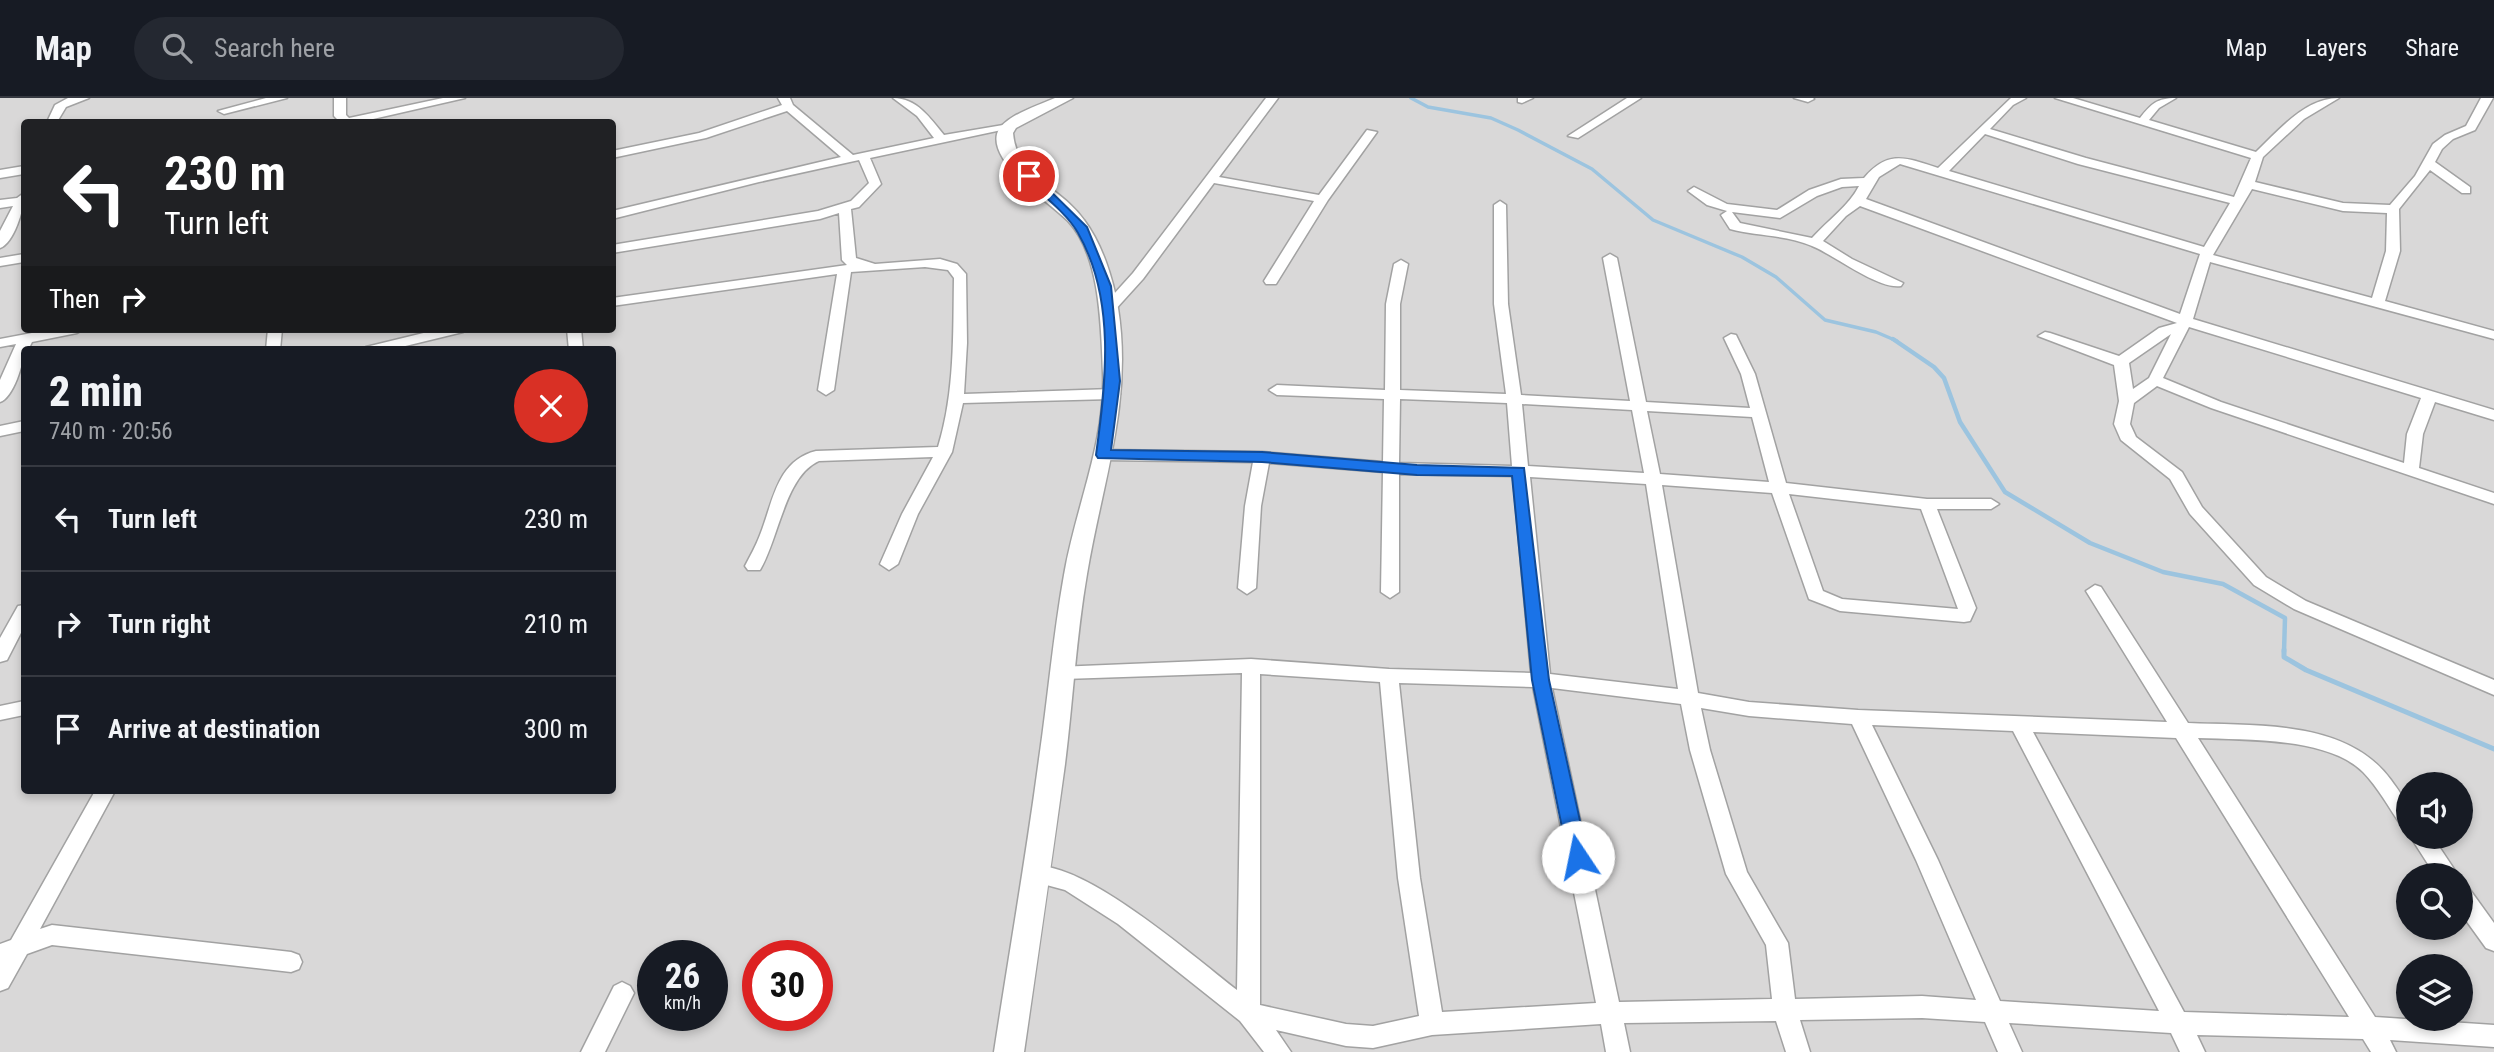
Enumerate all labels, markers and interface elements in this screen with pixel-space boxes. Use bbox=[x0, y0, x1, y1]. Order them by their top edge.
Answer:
search box bbox=[134, 17, 624, 80]
text: Map bbox=[35, 29, 92, 68]
icon: search bbox=[158, 29, 196, 67]
text: Search here bbox=[214, 33, 335, 63]
text: Map bbox=[2226, 34, 2267, 62]
text: Layers bbox=[2305, 34, 2367, 62]
text: Share bbox=[2405, 34, 2459, 62]
text: 230 m bbox=[164, 145, 286, 202]
pin bbox=[999, 146, 1059, 206]
icon: left bbox=[49, 147, 140, 238]
icon: arrive bbox=[1010, 157, 1048, 195]
text: Turn left bbox=[164, 204, 269, 242]
icon: right bbox=[114, 280, 152, 318]
text: Then bbox=[49, 284, 100, 314]
text: 2 min bbox=[49, 367, 143, 416]
button: close bbox=[514, 369, 588, 443]
text: 740 m · 20:56 bbox=[49, 418, 173, 445]
icon: left bbox=[49, 500, 87, 538]
text: Turn left bbox=[108, 504, 197, 534]
text: 230 m bbox=[524, 504, 588, 534]
icon: right bbox=[49, 605, 87, 643]
text: Turn right bbox=[108, 609, 210, 639]
text: 210 m bbox=[524, 609, 588, 639]
icon: arrive bbox=[49, 710, 87, 748]
text: Arrive at destination bbox=[108, 714, 320, 744]
text: 300 m bbox=[524, 714, 588, 744]
map controls bbox=[2396, 772, 2473, 1031]
button: sound bbox=[2396, 772, 2473, 849]
position arrow bbox=[1541, 820, 1615, 894]
button: search bbox=[2396, 863, 2473, 940]
speed limit sign: 30 bbox=[742, 940, 833, 1031]
button: layers bbox=[2396, 954, 2473, 1031]
text: 26 bbox=[665, 956, 700, 997]
text: km/h bbox=[664, 992, 701, 1013]

